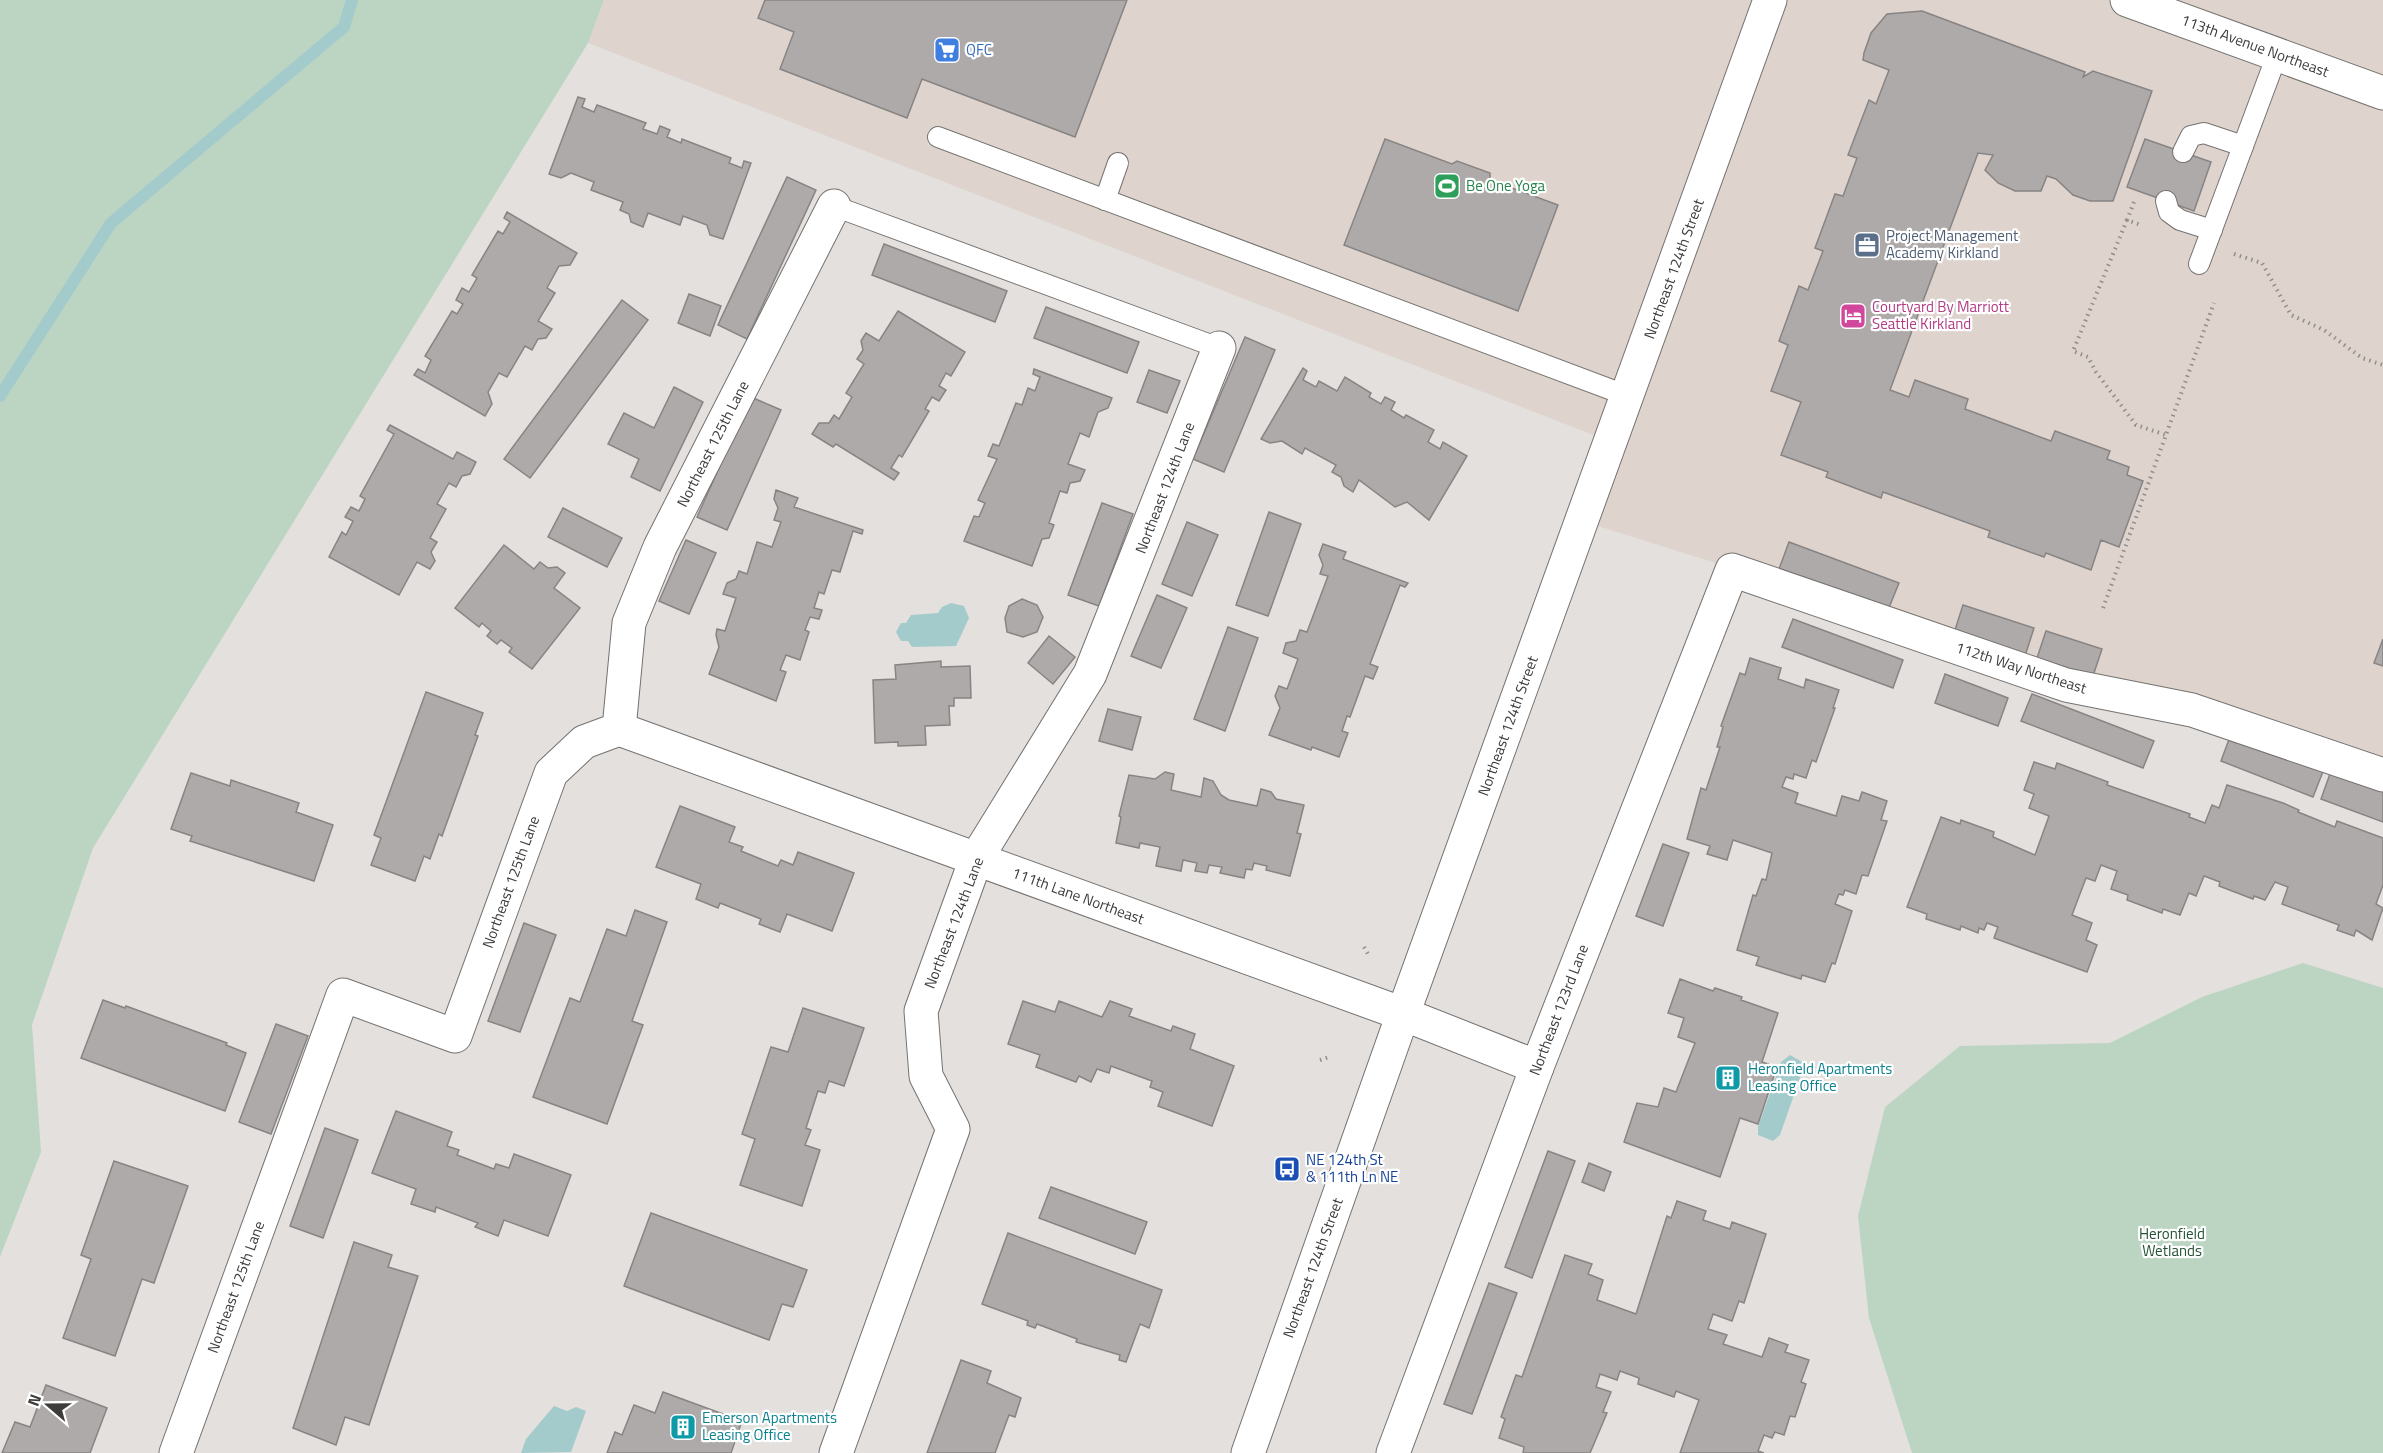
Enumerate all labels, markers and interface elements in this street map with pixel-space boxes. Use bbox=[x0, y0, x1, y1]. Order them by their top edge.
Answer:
street label: 113th Avenue Northeast bbox=[2178, 8, 2333, 83]
supermarket icon: QFC bbox=[932, 35, 962, 65]
place label: QFC bbox=[966, 38, 992, 61]
sports icon: Be One Yoga bbox=[1432, 171, 1462, 201]
place label: Be One Yoga bbox=[1466, 174, 1546, 197]
street label: Northeast 124th Street bbox=[1637, 195, 1710, 342]
place label: Project Management Academy Kirkland bbox=[1886, 224, 2019, 264]
office icon: Project Management Academy Kirkland bbox=[1852, 230, 1882, 260]
place label: Courtyard By Marriott Seattle Kirkland bbox=[1872, 295, 2010, 335]
hotel icon: Courtyard By Marriott Seattle Kirkland bbox=[1838, 301, 1868, 331]
street label: Northeast 125th Lane bbox=[671, 377, 754, 511]
street label: Northeast 124th Lane bbox=[1129, 419, 1200, 557]
street label: 112th Way Northeast bbox=[1953, 635, 2090, 700]
street label: Northeast 124th Street bbox=[1471, 652, 1544, 799]
street label: Northeast 125th Lane bbox=[476, 812, 545, 951]
street label: Northeast 124th Lane bbox=[918, 854, 989, 992]
street label: 111th Lane Northeast bbox=[1009, 861, 1148, 930]
street label: Northeast 123rd Lane bbox=[1523, 941, 1594, 1079]
place label: Heronfield Apartments Leasing Office bbox=[1748, 1057, 1892, 1097]
building icon: Heronfield Apartments Leasing Office bbox=[1713, 1063, 1743, 1093]
place label: NE 124th St & 111th Ln NE bbox=[1306, 1148, 1398, 1188]
bus stop icon: NE 124th St & 111th Ln NE bbox=[1272, 1154, 1302, 1184]
street label: Northeast 124th Street bbox=[1276, 1194, 1349, 1341]
street label: Northeast 125th Lane bbox=[201, 1217, 270, 1356]
park label: Heronfield Wetlands bbox=[2139, 1222, 2205, 1262]
north arrow bbox=[18, 1375, 78, 1435]
text: N bbox=[21, 1391, 47, 1409]
place label: Emerson Apartments Leasing Office bbox=[702, 1406, 837, 1446]
building icon: Emerson Apartments Leasing Office bbox=[668, 1412, 698, 1442]

